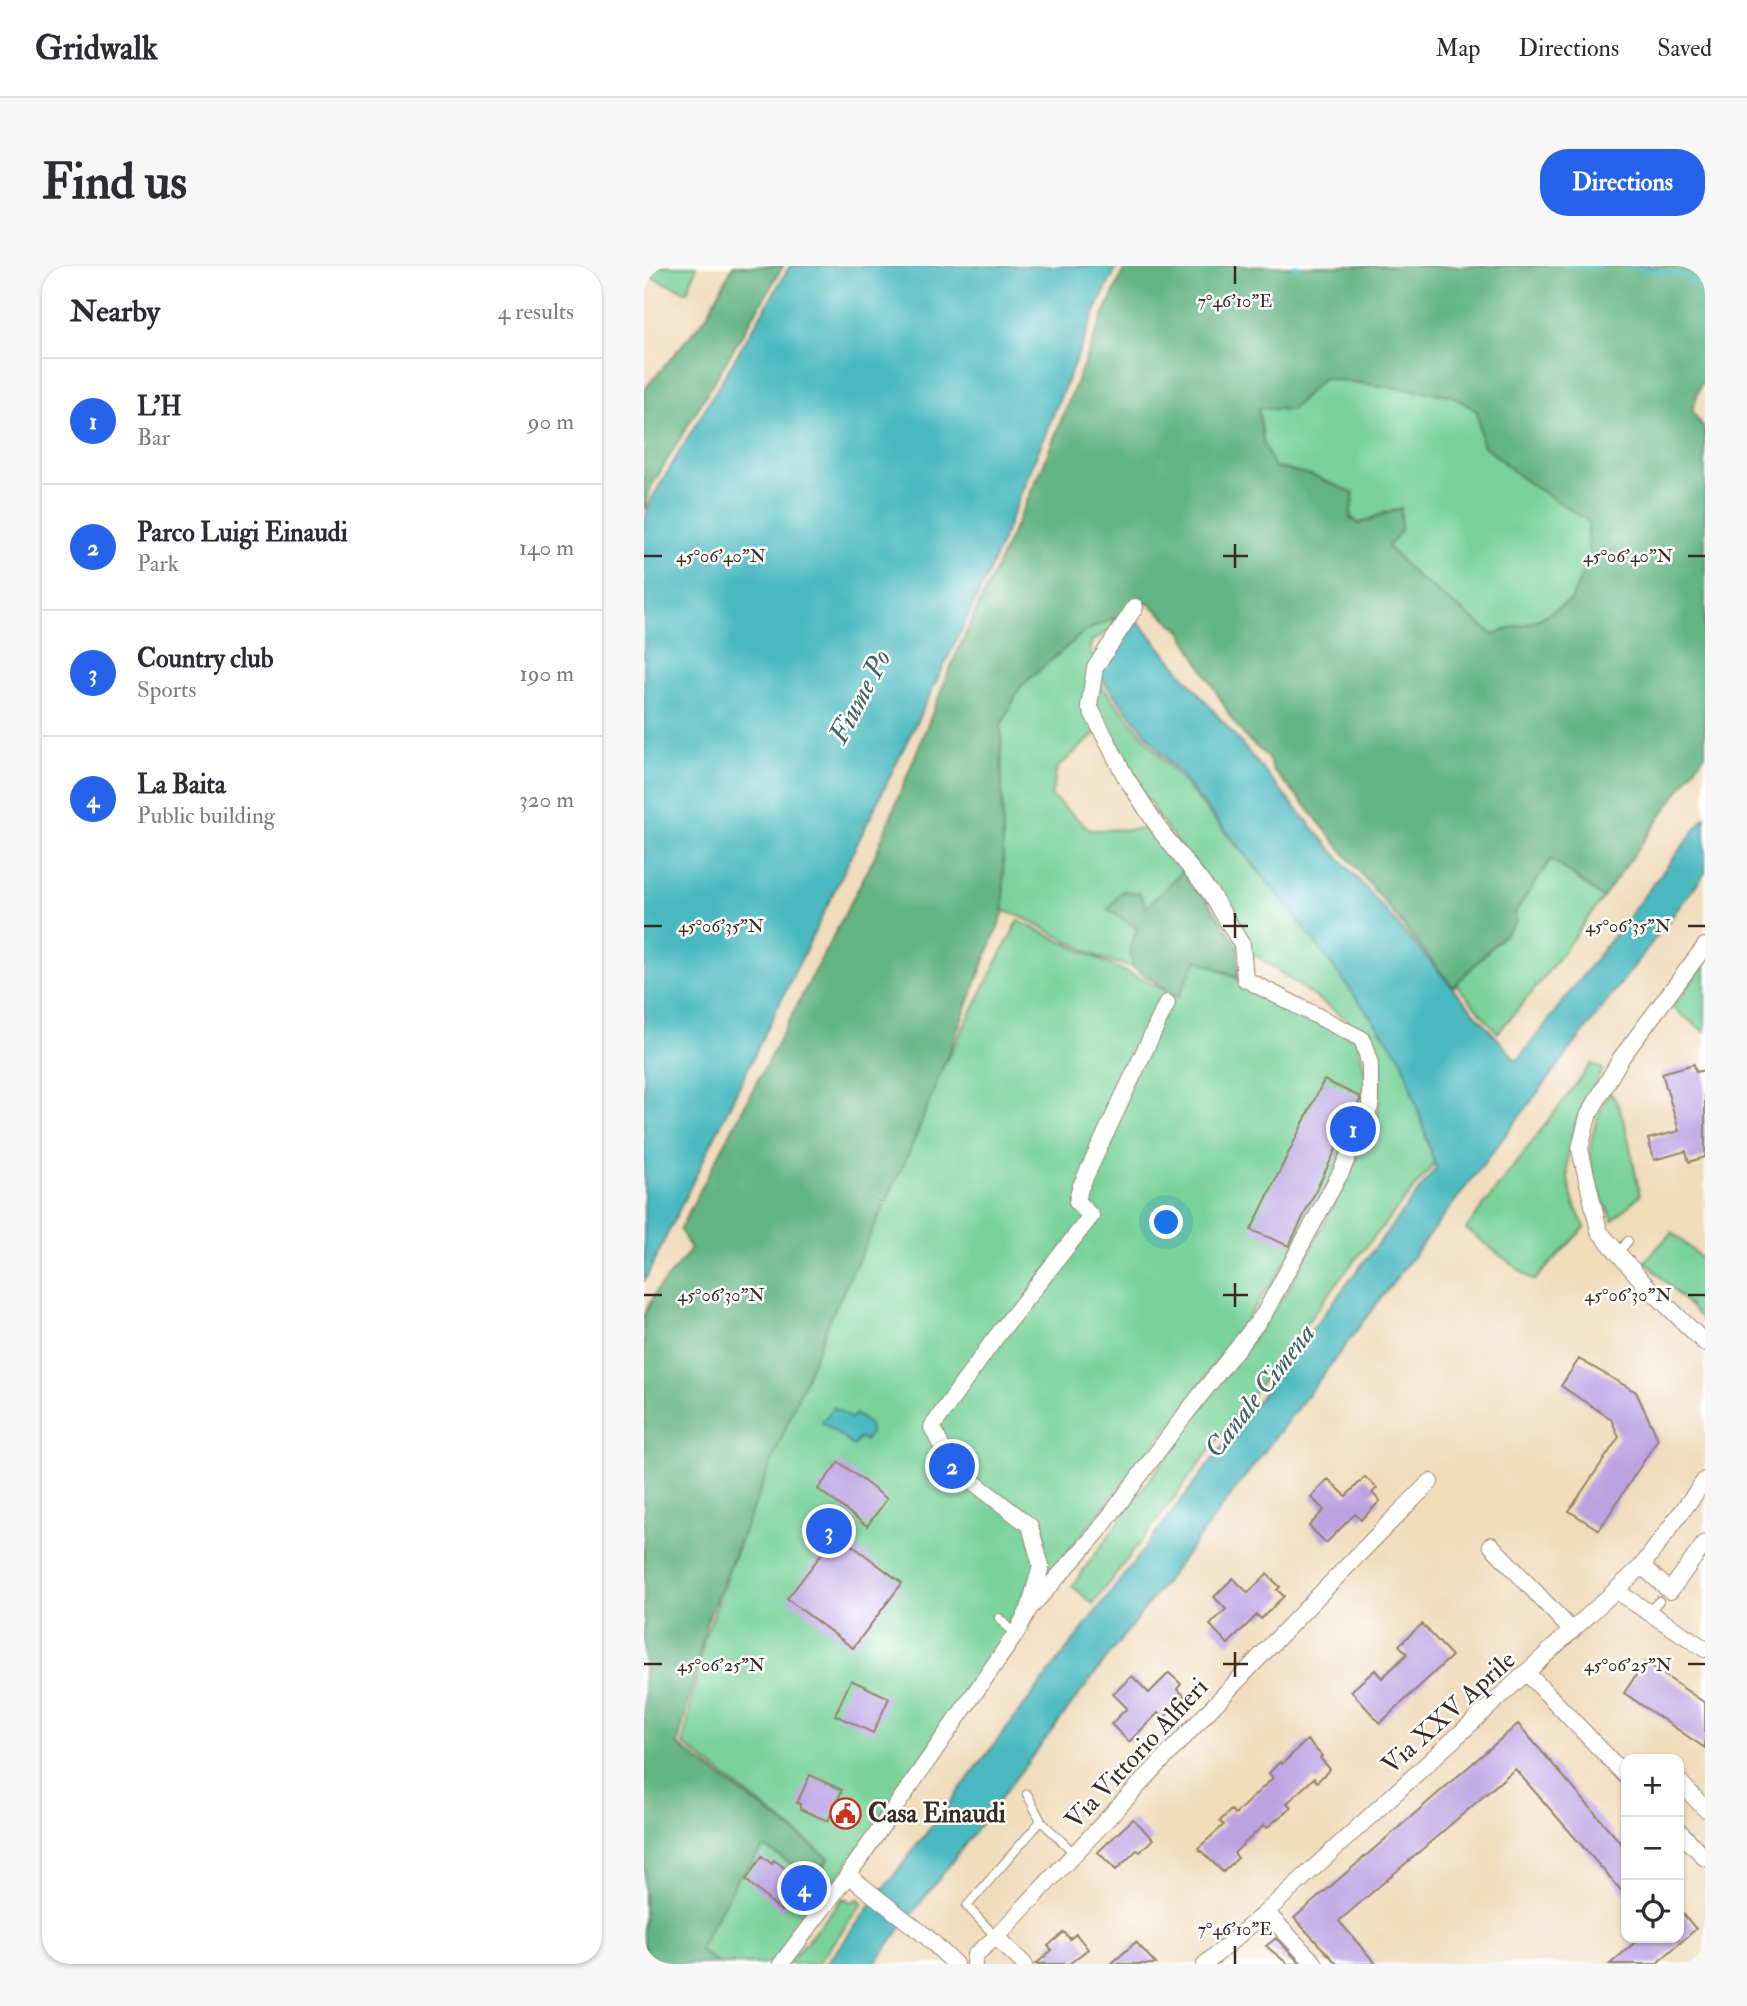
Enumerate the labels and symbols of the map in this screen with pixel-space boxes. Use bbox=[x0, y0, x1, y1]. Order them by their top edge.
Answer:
text: 7°46'10"E bbox=[1198, 290, 1272, 313]
text: 45°06'40"N bbox=[676, 545, 766, 568]
text: 45°06'40"N bbox=[1583, 545, 1673, 568]
water label: Fiume Po bbox=[820, 644, 899, 751]
text: 45°06'35"N bbox=[678, 915, 764, 938]
text: 45°06'35"N bbox=[1585, 915, 1671, 938]
pin: 1 bbox=[1330, 1103, 1376, 1155]
your location bbox=[1149, 1205, 1183, 1239]
text: 45°06'30"N bbox=[678, 1284, 765, 1307]
text: 45°06'30"N bbox=[1585, 1284, 1672, 1307]
water label: Canale Cimena bbox=[1197, 1317, 1323, 1465]
pin: 2 bbox=[929, 1440, 975, 1492]
pin: 3 bbox=[806, 1505, 852, 1557]
street label: Via XXV Aprile bbox=[1375, 1644, 1523, 1782]
text: 45°06'25"N bbox=[677, 1654, 765, 1677]
text: 45°06'25"N bbox=[1584, 1654, 1672, 1677]
street label: Via Vittorio Alfieri bbox=[1058, 1671, 1215, 1836]
public building icon: Casa Einaudi bbox=[828, 1796, 862, 1830]
place label: Casa Einaudi bbox=[868, 1798, 1006, 1830]
pin: 4 bbox=[781, 1862, 827, 1914]
text: 7°46'10"E bbox=[1198, 1918, 1272, 1941]

